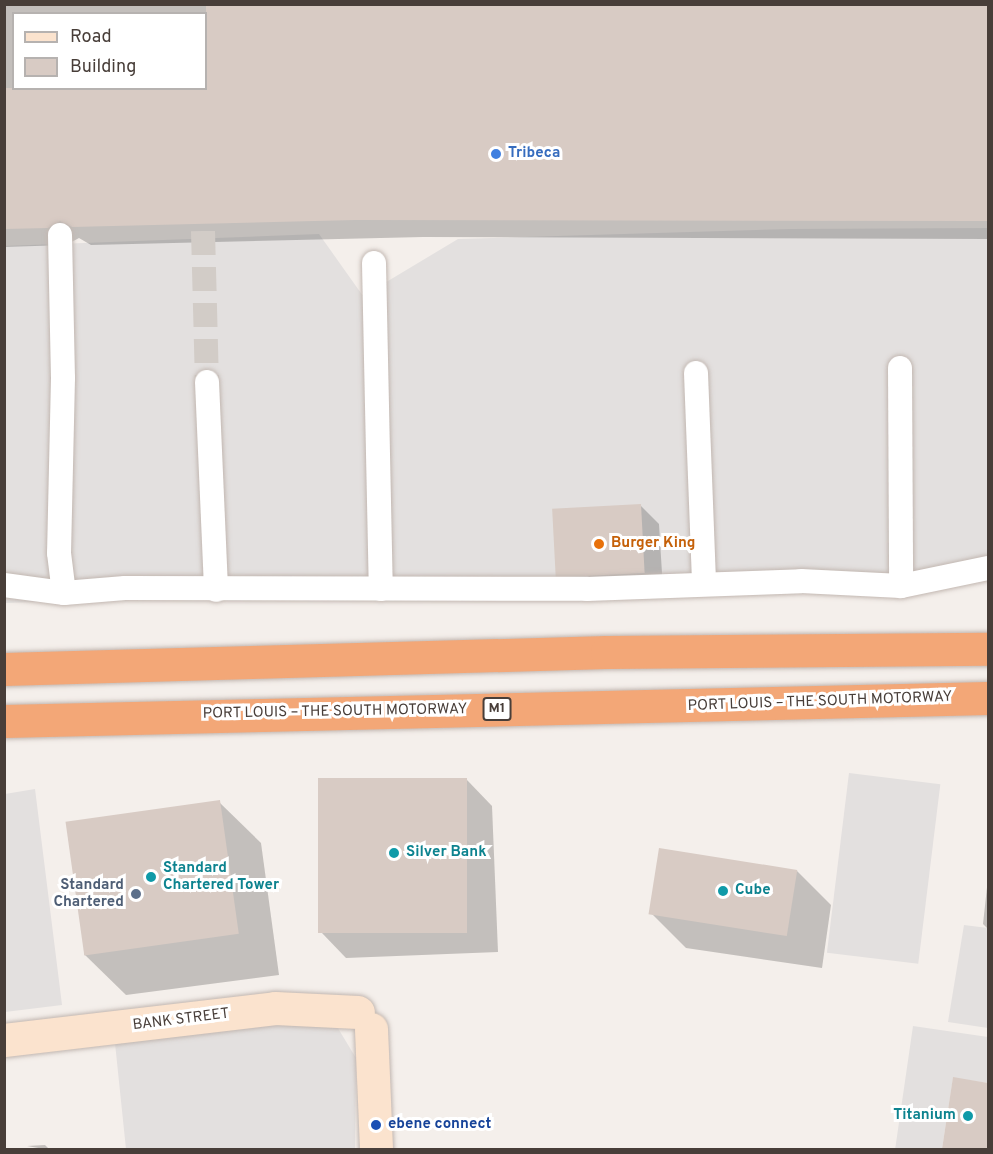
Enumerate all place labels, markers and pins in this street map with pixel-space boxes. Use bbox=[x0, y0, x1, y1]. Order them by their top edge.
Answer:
place label: Tribeca bbox=[508, 145, 560, 163]
marker: Tribeca bbox=[489, 147, 503, 161]
place label: Burger King bbox=[611, 535, 696, 553]
marker: Burger King bbox=[592, 537, 606, 551]
place label: Silver Bank bbox=[406, 844, 487, 862]
marker: Silver Bank bbox=[387, 846, 401, 860]
place label: Standard Chartered Tower bbox=[163, 859, 279, 894]
marker: Standard Chartered Tower bbox=[144, 870, 158, 884]
place label: Standard Chartered bbox=[53, 876, 124, 911]
place label: Cube bbox=[735, 882, 771, 900]
marker: Cube bbox=[716, 884, 730, 898]
marker: Standard Chartered bbox=[129, 887, 143, 901]
place label: Titanium bbox=[893, 1107, 956, 1125]
marker: Titanium bbox=[961, 1109, 975, 1123]
place label: ebene connect bbox=[388, 1116, 491, 1134]
marker: ebene connect bbox=[369, 1118, 383, 1132]

